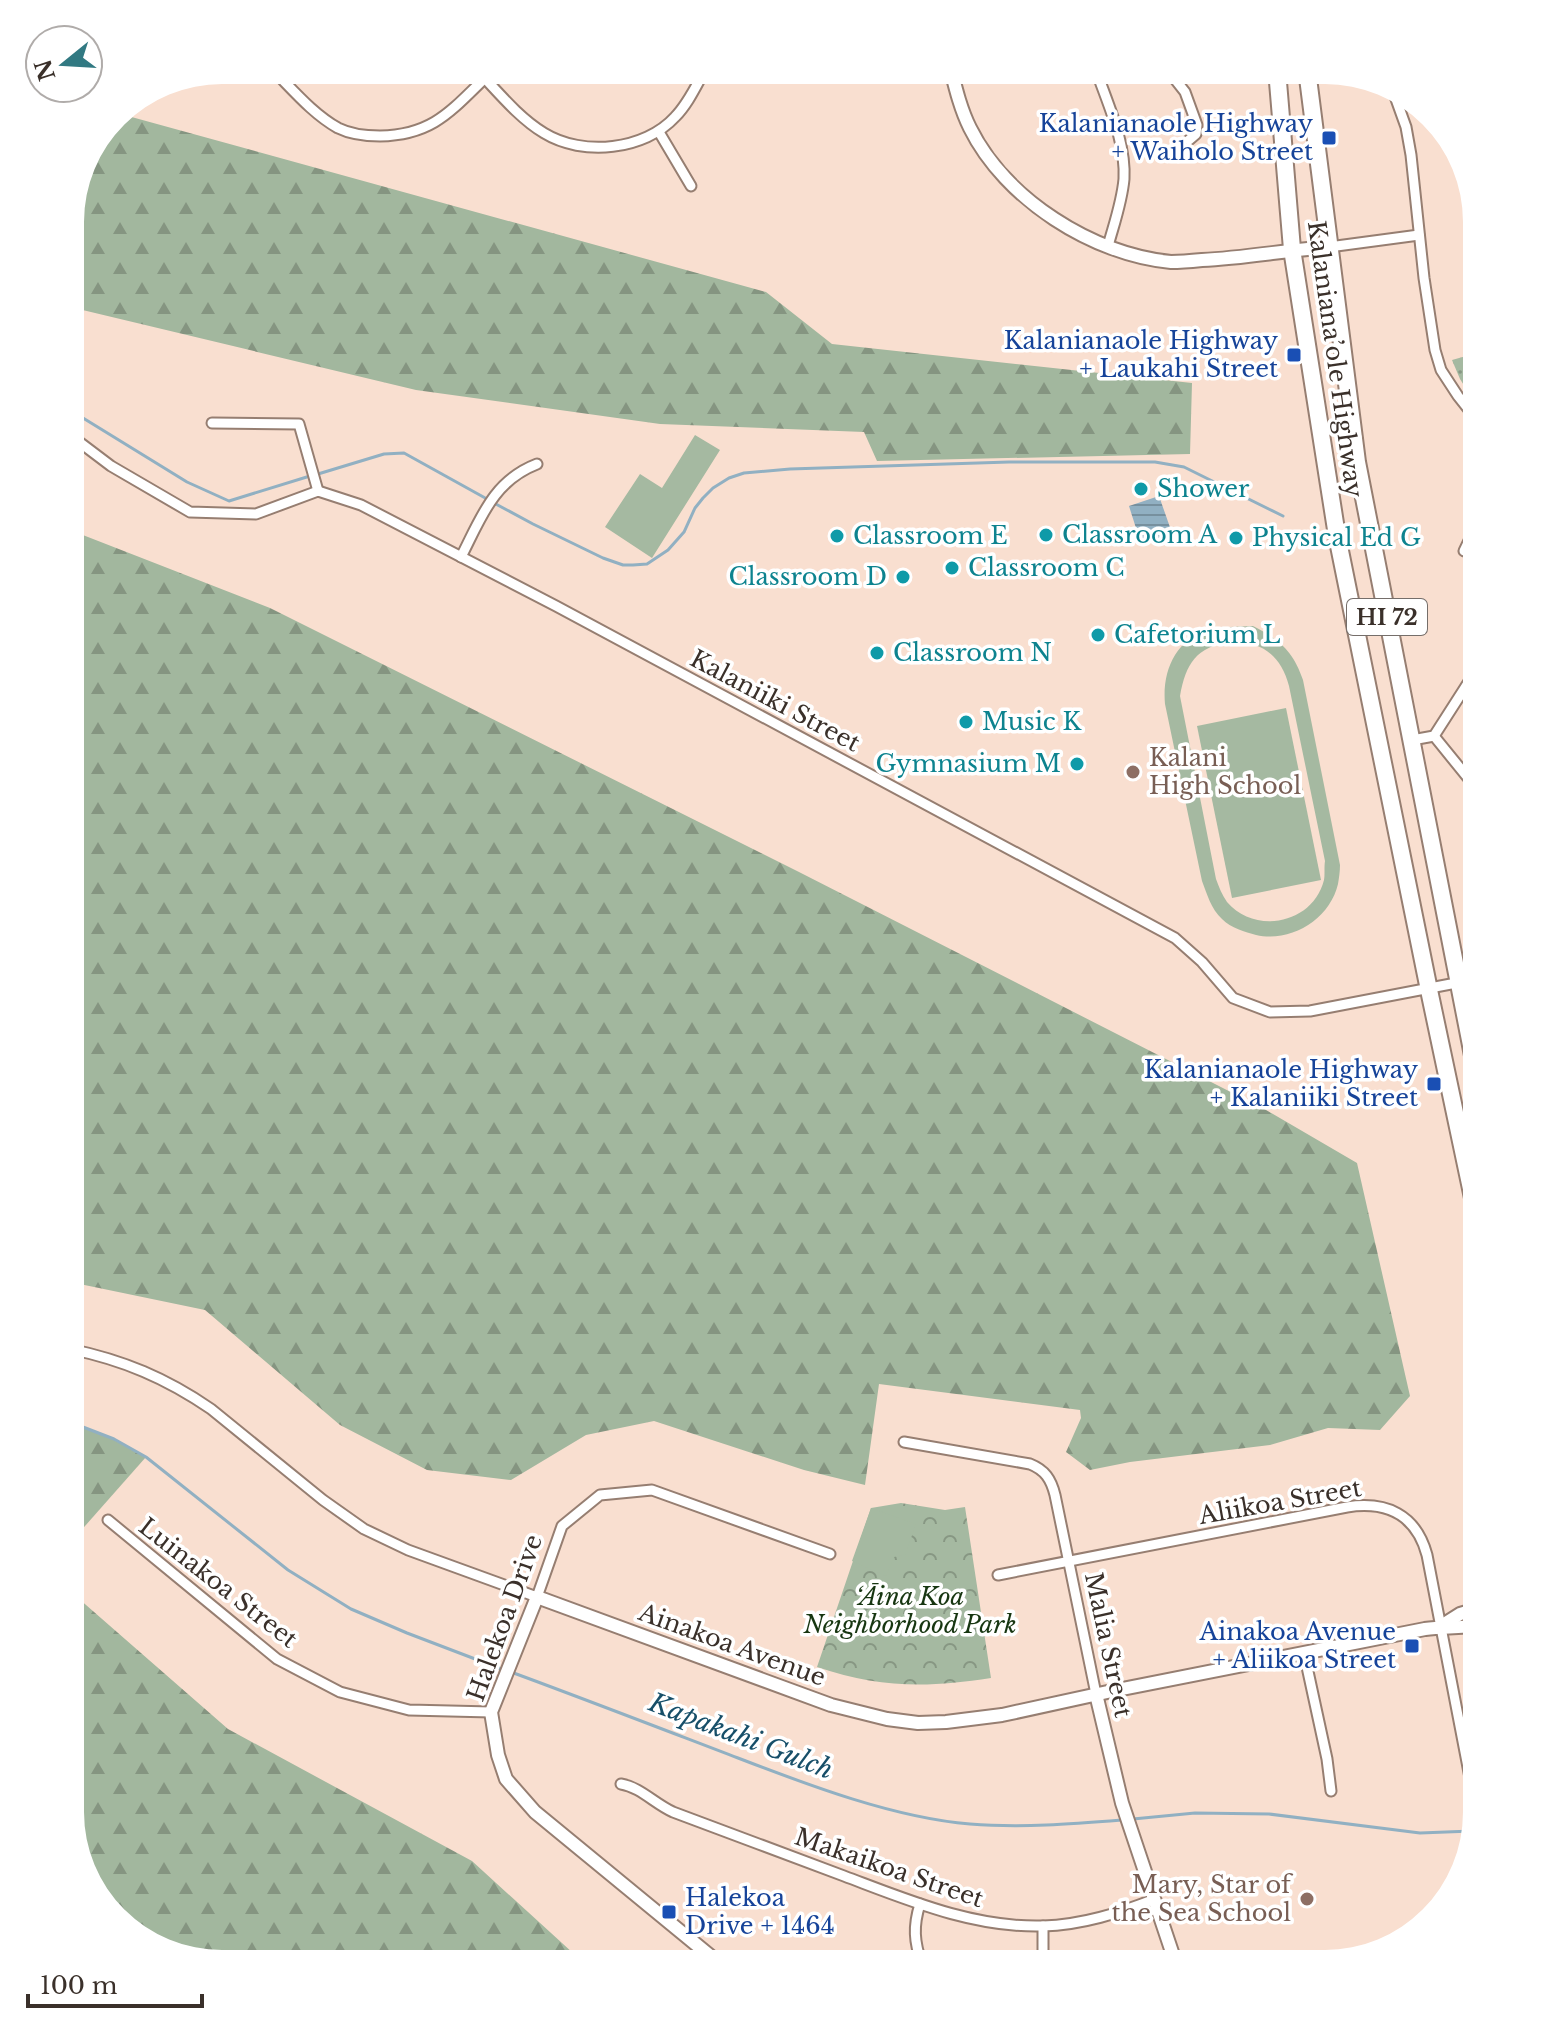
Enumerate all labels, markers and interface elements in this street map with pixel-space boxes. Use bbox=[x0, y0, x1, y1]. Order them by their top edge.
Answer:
north arrow bbox=[24, 24, 104, 104]
text: N bbox=[29, 56, 61, 84]
place label: Kalanianaole Highway + Waiholo Street bbox=[1039, 109, 1314, 166]
marker: Kalanianaole Highway + Waiholo Street bbox=[1320, 129, 1338, 147]
street label: Kalaniana’ole Highway bbox=[1302, 219, 1369, 500]
place label: Kalanianaole Highway + Laukahi Street bbox=[1004, 326, 1279, 383]
marker: Kalanianaole Highway + Laukahi Street bbox=[1285, 346, 1303, 364]
place label: Shower bbox=[1157, 474, 1250, 503]
marker: Shower bbox=[1132, 480, 1150, 498]
place label: Classroom A bbox=[1062, 520, 1217, 549]
place label: Classroom E bbox=[853, 521, 1008, 550]
place label: Physical Ed G bbox=[1252, 523, 1421, 552]
marker: Classroom A bbox=[1037, 526, 1055, 544]
marker: Classroom E bbox=[828, 527, 846, 545]
marker: Physical Ed G bbox=[1227, 529, 1245, 547]
place label: Classroom C bbox=[968, 553, 1125, 582]
marker: Classroom C bbox=[943, 559, 961, 577]
place label: Classroom D bbox=[728, 562, 887, 591]
marker: Classroom D bbox=[894, 568, 912, 586]
road number: HI 72 bbox=[1347, 599, 1427, 635]
place label: Cafetorium L bbox=[1114, 620, 1281, 649]
marker: Cafetorium L bbox=[1089, 626, 1107, 644]
place label: Classroom N bbox=[893, 638, 1052, 667]
street label: Kalaniiki Street bbox=[685, 644, 865, 758]
marker: Classroom N bbox=[868, 644, 886, 662]
place label: Music K bbox=[982, 707, 1083, 736]
marker: Music K bbox=[957, 713, 975, 731]
place label: Kalani High School bbox=[1149, 743, 1301, 800]
place label: Gymnasium M bbox=[876, 749, 1061, 778]
marker: Gymnasium M bbox=[1068, 755, 1086, 773]
marker: Kalani High School bbox=[1124, 763, 1142, 781]
place label: Kalanianaole Highway + Kalaniiki Street bbox=[1144, 1055, 1419, 1112]
marker: Kalanianaole Highway + Kalaniiki Street bbox=[1425, 1075, 1443, 1093]
street label: Aliikoa Street bbox=[1195, 1473, 1363, 1530]
street label: Luinakoa Street bbox=[133, 1512, 303, 1654]
street label: Halekoa Drive bbox=[461, 1531, 548, 1705]
street label: Malia Street bbox=[1079, 1570, 1138, 1720]
park label: ‘Āina Koa Neighborhood Park bbox=[803, 1582, 1016, 1639]
street label: Ainakoa Avenue bbox=[634, 1597, 829, 1692]
place label: Ainakoa Avenue + Aliikoa Street bbox=[1198, 1617, 1396, 1674]
marker: Ainakoa Avenue + Aliikoa Street bbox=[1403, 1637, 1421, 1655]
water label: Kapakahi Gulch bbox=[644, 1686, 838, 1786]
street label: Makaikoa Street bbox=[791, 1822, 987, 1913]
place label: Mary, Star of the Sea School bbox=[1112, 1870, 1294, 1927]
place label: Halekoa Drive + 1464 bbox=[685, 1883, 835, 1940]
marker: Mary, Star of the Sea School bbox=[1298, 1890, 1316, 1908]
marker: Halekoa Drive + 1464 bbox=[660, 1903, 678, 1921]
scale bar bbox=[28, 1958, 202, 2008]
text: 100 m bbox=[40, 1971, 118, 2000]

